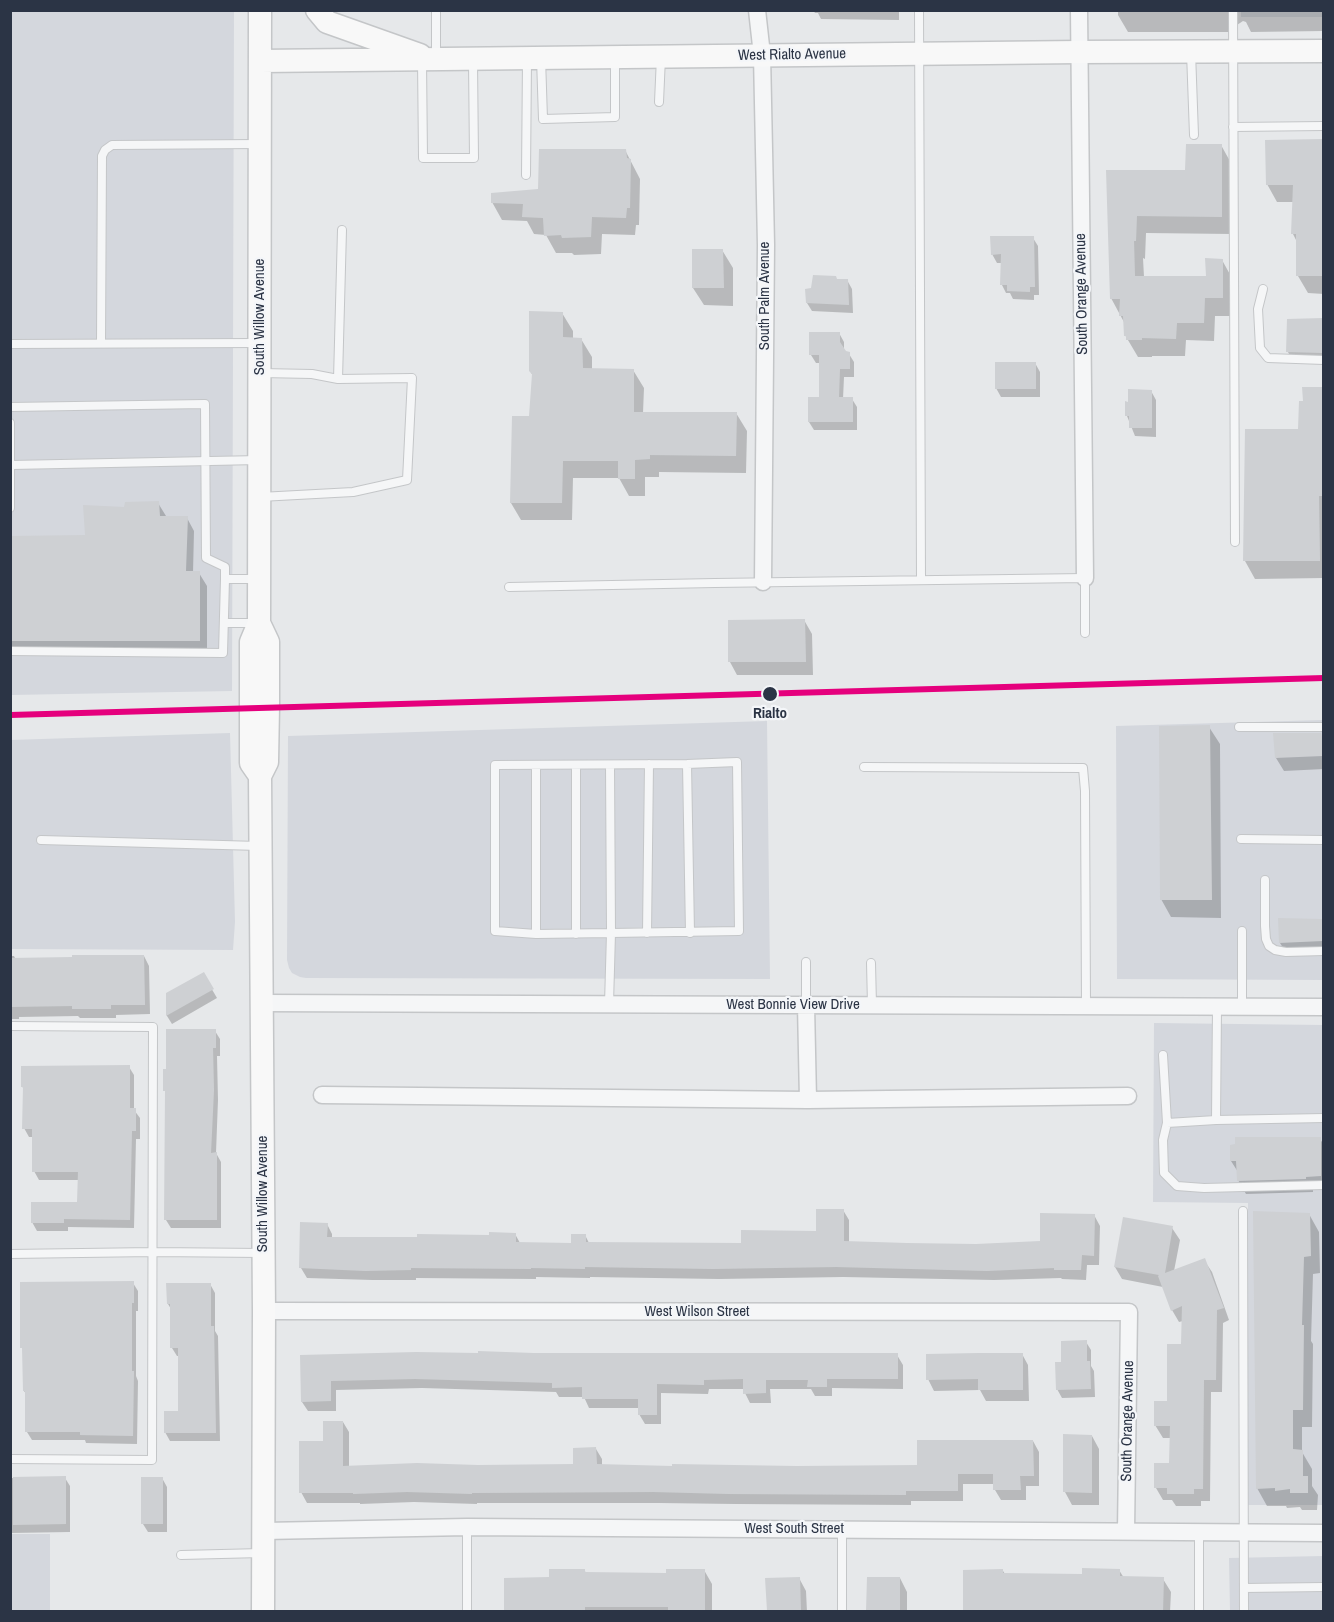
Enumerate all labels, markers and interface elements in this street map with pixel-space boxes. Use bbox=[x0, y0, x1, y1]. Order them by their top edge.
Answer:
street label: West Rialto Avenue bbox=[738, 45, 846, 65]
street label: South Orange Avenue bbox=[1072, 233, 1092, 355]
street label: South Palm Avenue bbox=[756, 242, 774, 350]
street label: South Willow Avenue bbox=[251, 259, 269, 375]
marker: Rialto bbox=[761, 685, 779, 703]
place label: Rialto bbox=[753, 705, 787, 723]
street label: West Bonnie View Drive bbox=[726, 996, 860, 1014]
street label: South Willow Avenue bbox=[254, 1136, 272, 1252]
street label: West Wilson Street bbox=[644, 1303, 750, 1321]
street label: South Orange Avenue bbox=[1118, 1360, 1138, 1482]
street label: West South Street bbox=[744, 1520, 844, 1538]

